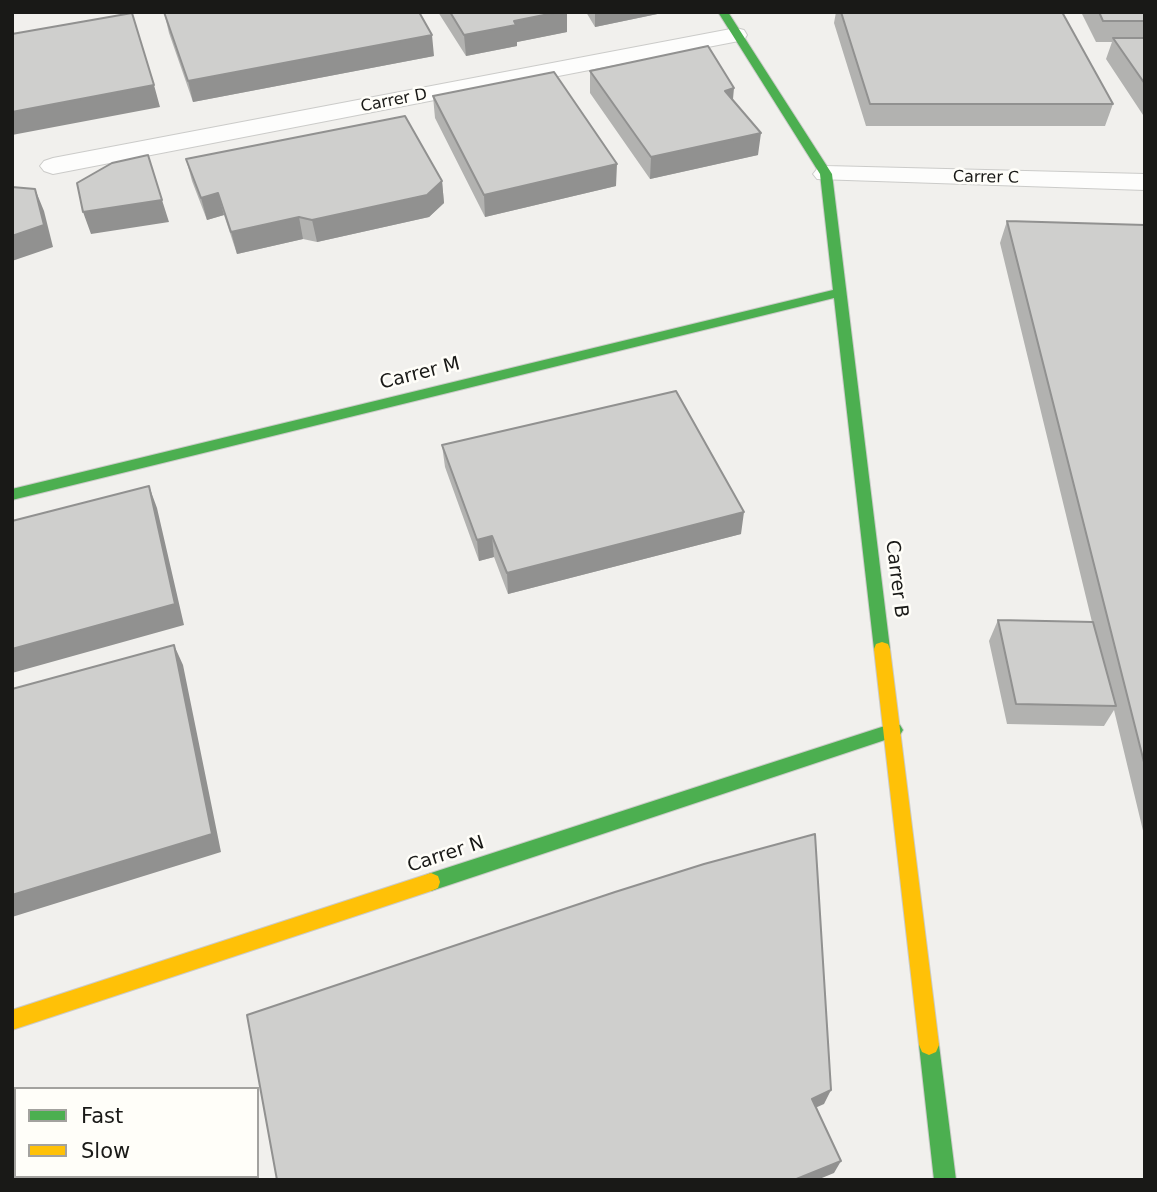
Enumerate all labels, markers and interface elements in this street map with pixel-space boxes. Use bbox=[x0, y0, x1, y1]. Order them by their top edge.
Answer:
street label: Carrer D bbox=[359, 85, 429, 117]
street label: Carrer C bbox=[953, 168, 1019, 188]
street label: Carrer M bbox=[378, 353, 462, 395]
street label: Carrer B bbox=[880, 539, 912, 619]
street label: Carrer N bbox=[405, 832, 487, 878]
legend bbox=[14, 1087, 259, 1178]
text: Fast bbox=[81, 1104, 123, 1128]
text: Slow bbox=[81, 1139, 130, 1163]

